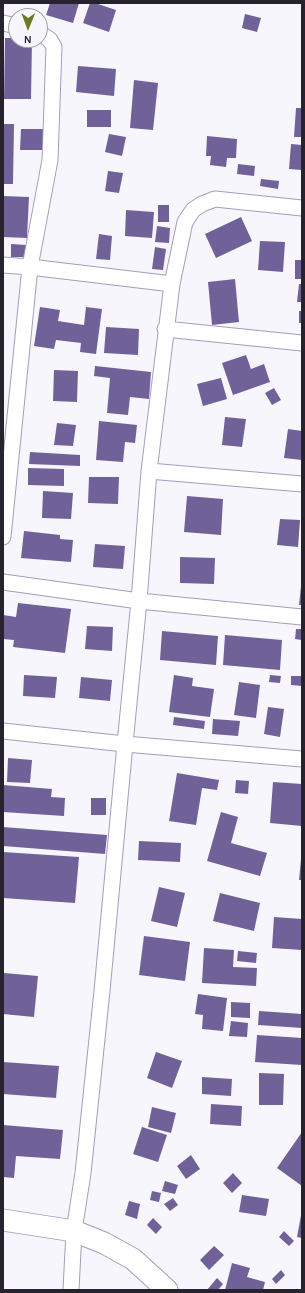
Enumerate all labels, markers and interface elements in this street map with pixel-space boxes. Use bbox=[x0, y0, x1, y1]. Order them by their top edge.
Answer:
north arrow bbox=[8, 8, 48, 48]
text: N bbox=[24, 33, 32, 46]

